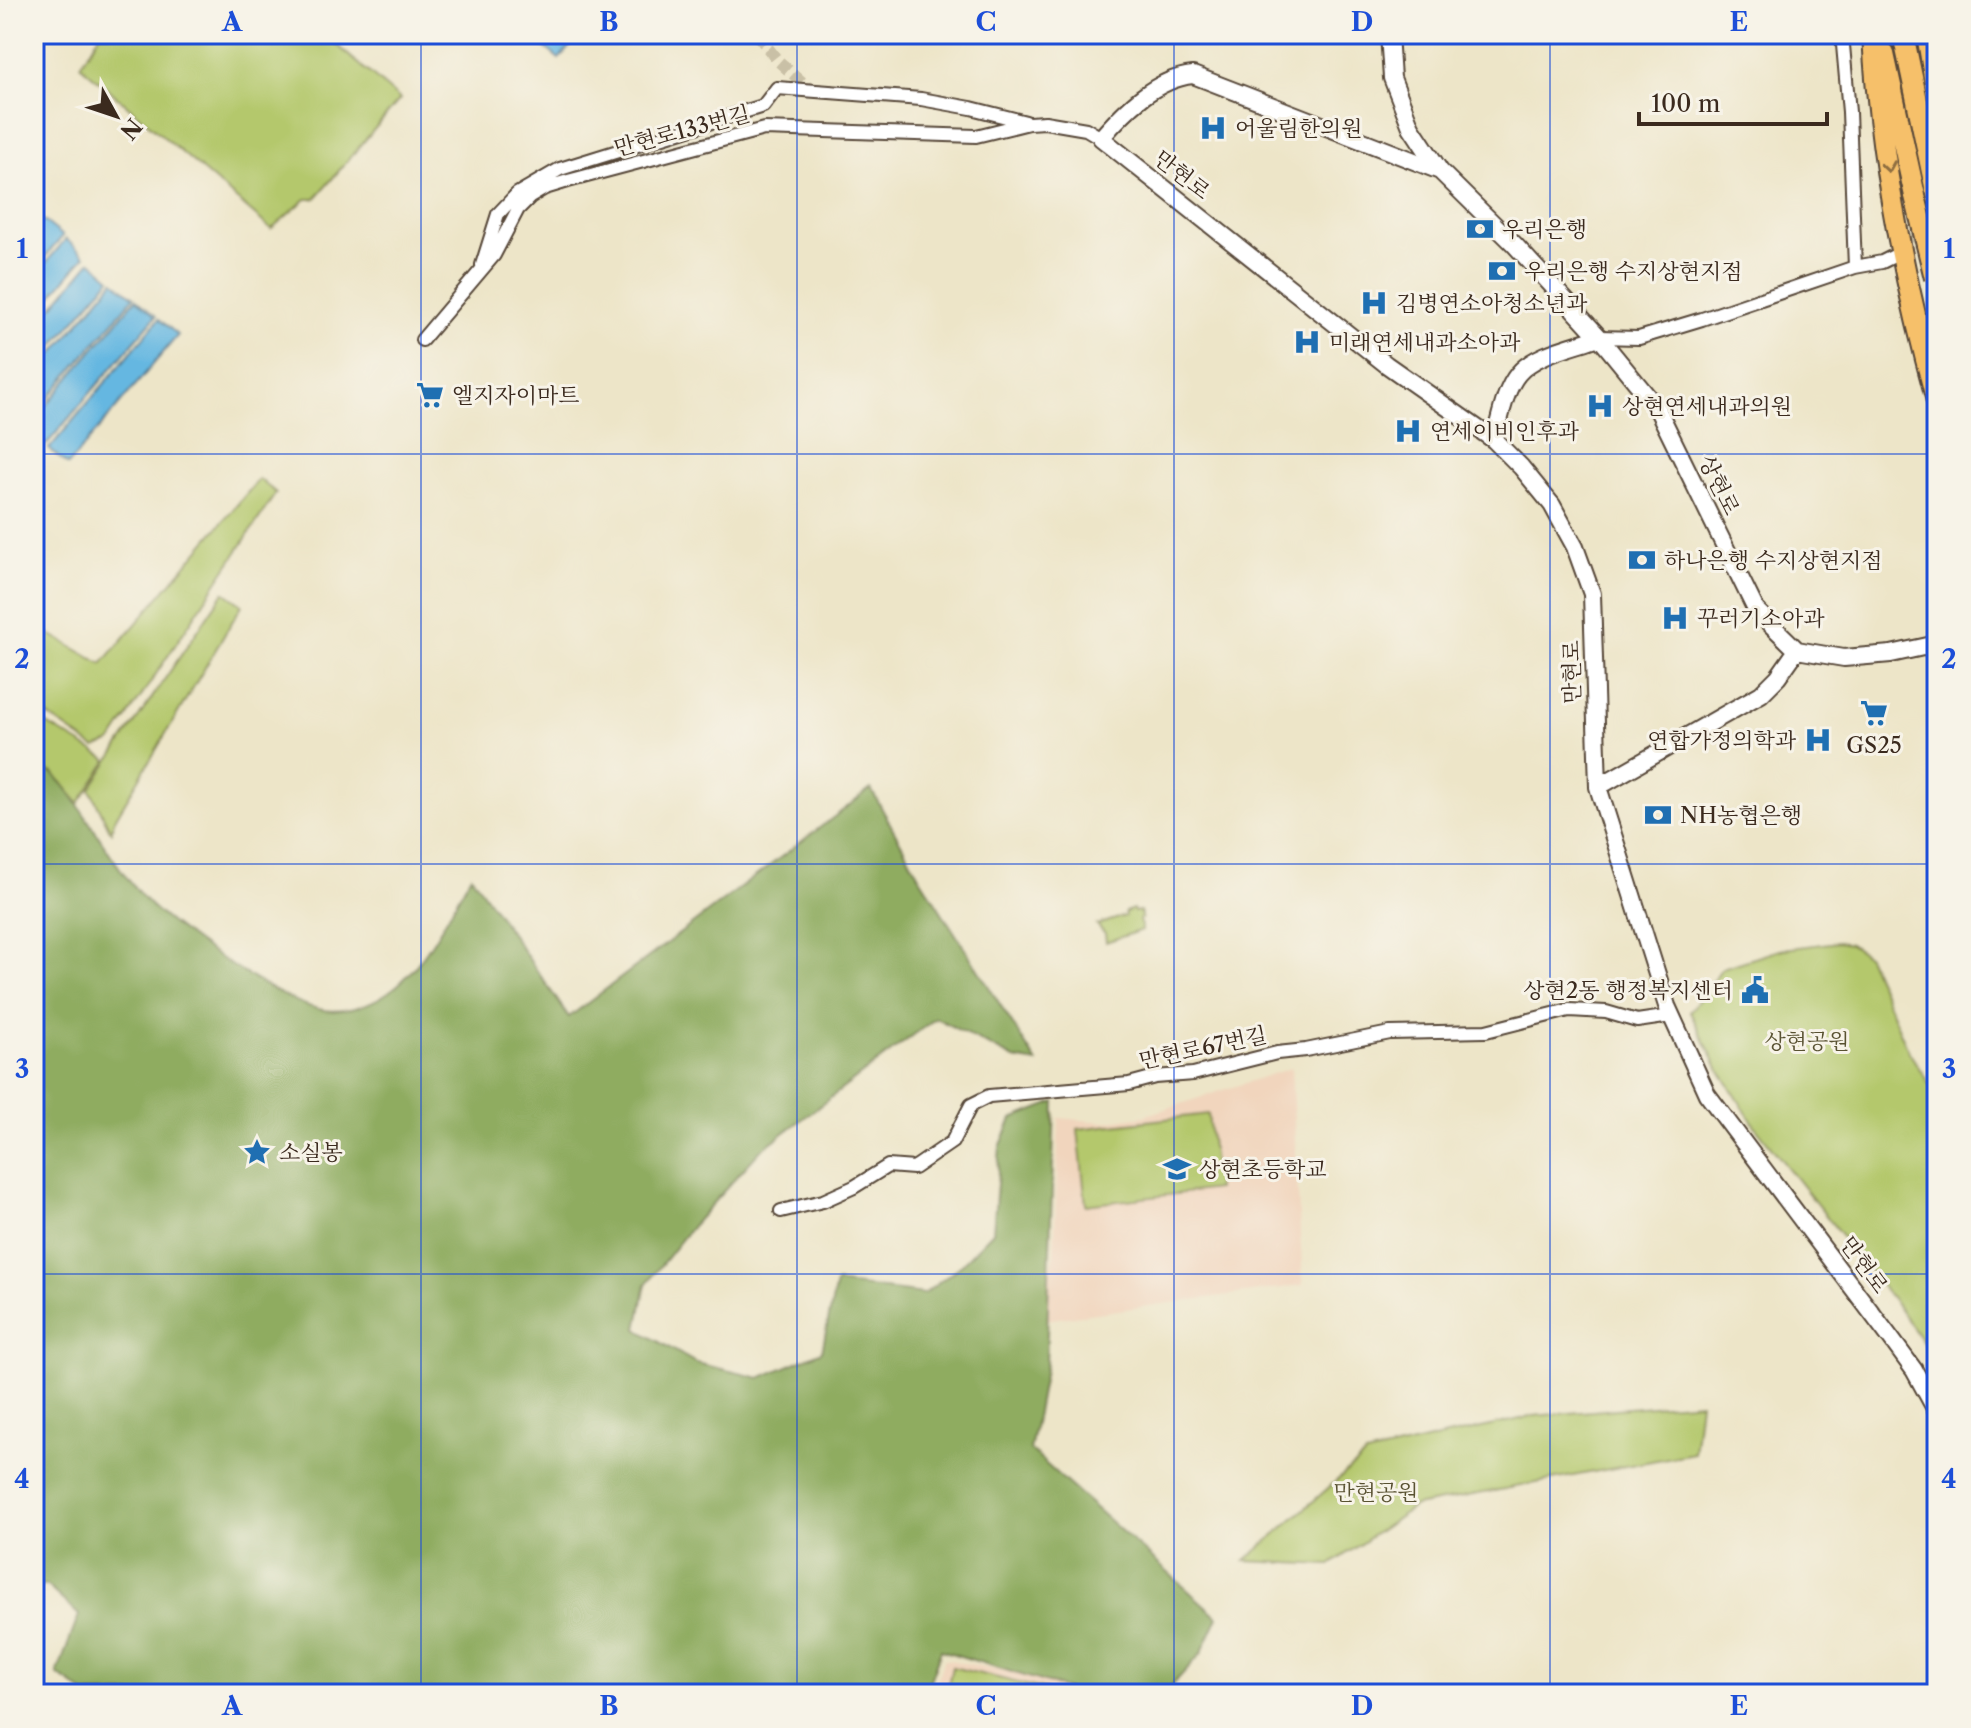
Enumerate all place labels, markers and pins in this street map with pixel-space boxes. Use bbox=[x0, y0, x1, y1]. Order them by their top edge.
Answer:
hospital icon: 어울림한의원 bbox=[1198, 113, 1228, 143]
place label: 어울림한의원 bbox=[1235, 115, 1363, 142]
bank icon: 우리은행 bbox=[1465, 214, 1495, 244]
place label: 우리은행 bbox=[1502, 216, 1587, 243]
bank icon: 우리은행 수지상현지점 bbox=[1487, 256, 1517, 286]
place label: 우리은행 수지상현지점 bbox=[1524, 258, 1742, 285]
hospital icon: 김병연소아청소년과 bbox=[1359, 288, 1389, 318]
place label: 김병연소아청소년과 bbox=[1396, 290, 1588, 317]
hospital icon: 미래연세내과소아과 bbox=[1292, 327, 1322, 357]
place label: 미래연세내과소아과 bbox=[1329, 329, 1521, 356]
supermarket icon: 엘지자이마트 bbox=[415, 380, 445, 410]
place label: 엘지자이마트 bbox=[452, 382, 580, 409]
hospital icon: 상현연세내과의원 bbox=[1585, 391, 1615, 421]
place label: 상현연세내과의원 bbox=[1622, 393, 1792, 420]
hospital icon: 연세이비인후과 bbox=[1393, 416, 1423, 446]
place label: 연세이비인후과 bbox=[1430, 418, 1580, 445]
bank icon: 하나은행 수지상현지점 bbox=[1627, 545, 1657, 575]
place label: 하나은행 수지상현지점 bbox=[1664, 547, 1882, 574]
hospital icon: 꾸러기소아과 bbox=[1660, 603, 1690, 633]
place label: 꾸러기소아과 bbox=[1697, 605, 1825, 632]
supermarket icon: GS25 bbox=[1859, 698, 1889, 728]
hospital icon: 연합가정의학과 bbox=[1803, 725, 1833, 755]
place label: 연합가정의학과 bbox=[1647, 727, 1797, 754]
place label: GS25 bbox=[1846, 732, 1902, 759]
bank icon: NH농협은행 bbox=[1643, 800, 1673, 830]
place label: NH농협은행 bbox=[1680, 802, 1802, 829]
public building icon: 상현2동 행정복지센터 bbox=[1740, 975, 1770, 1005]
place label: 상현2동 행정복지센터 bbox=[1523, 977, 1733, 1004]
place icon: 소실봉 bbox=[242, 1137, 272, 1167]
place label: 소실봉 bbox=[279, 1139, 343, 1166]
school or university icon: 상현초등학교 bbox=[1162, 1154, 1192, 1184]
place label: 상현초등학교 bbox=[1199, 1156, 1327, 1183]

